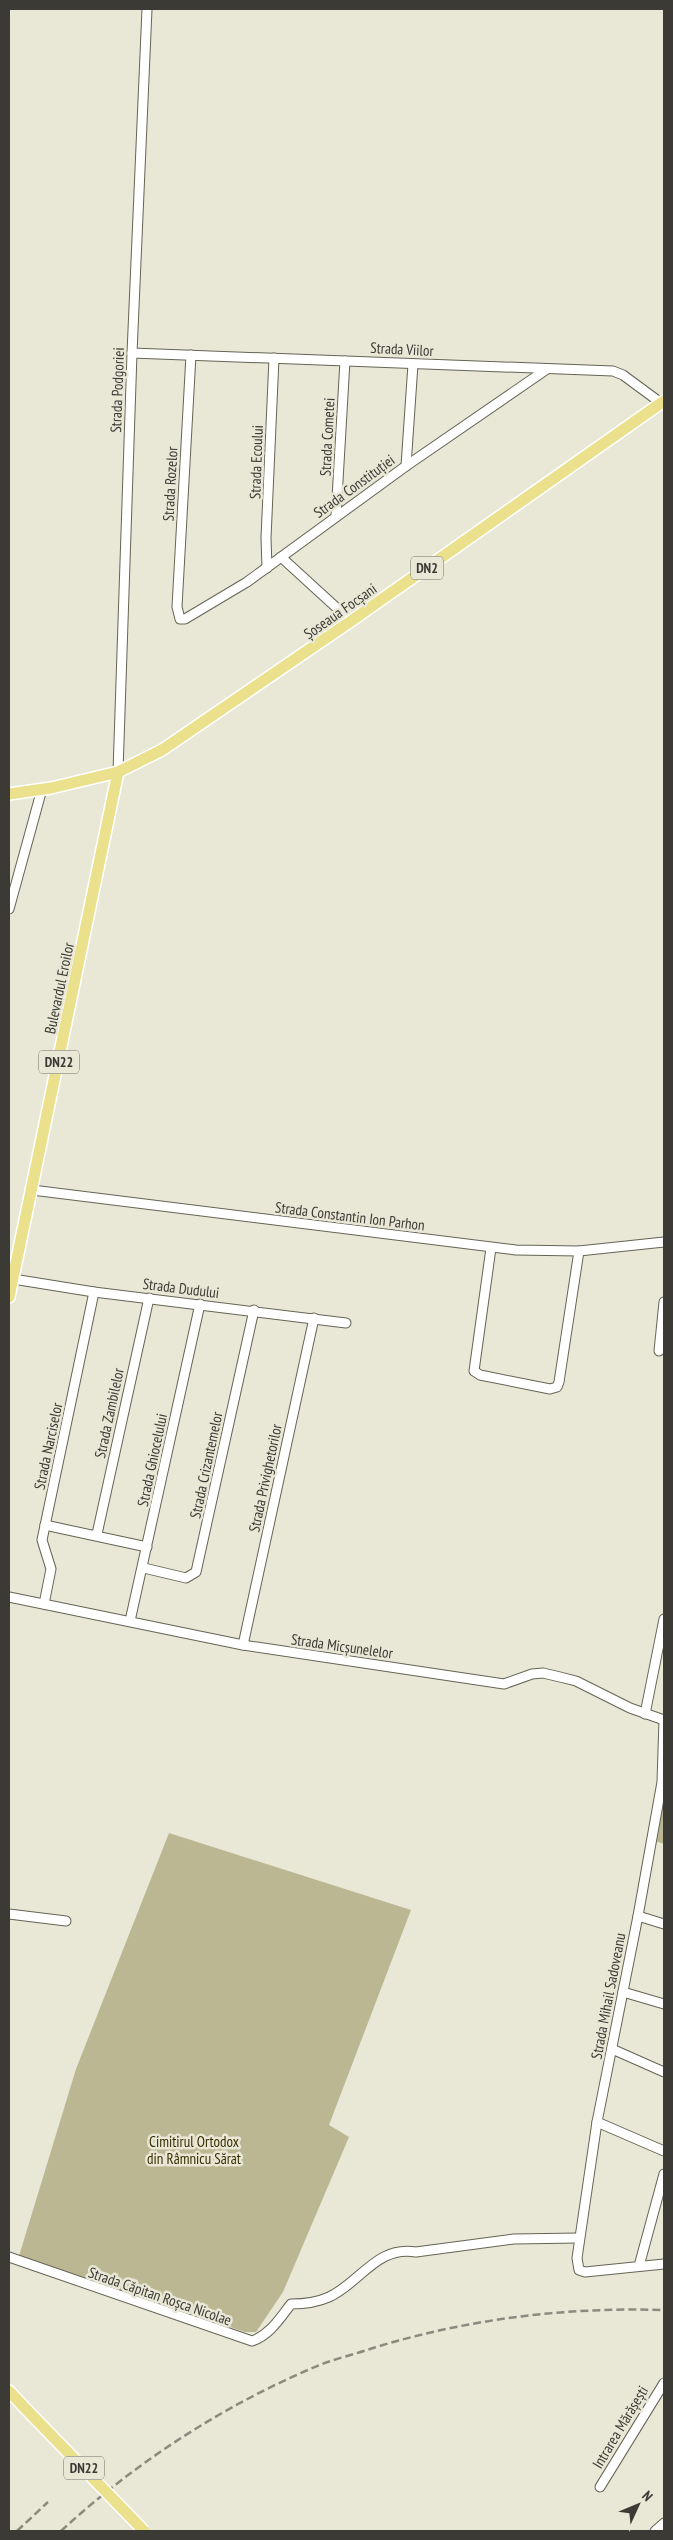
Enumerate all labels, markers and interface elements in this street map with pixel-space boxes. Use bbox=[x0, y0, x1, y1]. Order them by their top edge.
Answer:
street label: Strada Viilor bbox=[370, 338, 435, 360]
street label: Strada Podgoriei bbox=[106, 347, 128, 433]
street label: Strada Cometei bbox=[315, 397, 339, 477]
street label: Strada Ecoului bbox=[245, 425, 267, 499]
street label: Strada Rozelor bbox=[159, 445, 181, 522]
street label: Strada Constituției bbox=[310, 450, 398, 522]
road number: DN2 bbox=[411, 556, 443, 580]
street label: Șoseaua Focșani bbox=[300, 579, 380, 643]
street label: Bulevardul Eroilor bbox=[40, 940, 78, 1035]
road number: DN22 bbox=[39, 1050, 79, 1074]
street label: Strada Constantin Ion Parhon bbox=[274, 1197, 426, 1235]
street label: Strada Dudului bbox=[142, 1274, 220, 1302]
street label: Strada Zambilelor bbox=[90, 1365, 128, 1460]
street label: Strada Narciselor bbox=[30, 1400, 67, 1491]
street label: Strada Crizantemelor bbox=[185, 1409, 227, 1520]
street label: Strada Ghiocelului bbox=[133, 1412, 171, 1508]
street label: Strada Privighetorilor bbox=[244, 1421, 286, 1534]
street label: Strada Micșunelelor bbox=[290, 1629, 395, 1663]
street label: Strada Mihail Sadoveanu bbox=[586, 1931, 630, 2061]
park label: Cimitirul Ortodox din Râmnicu Sărat bbox=[147, 2132, 241, 2168]
street label: Strada Căpitan Roșca Nicolae bbox=[86, 2263, 234, 2329]
street label: Intrarea Mărășești bbox=[588, 2382, 652, 2472]
road number: DN22 bbox=[64, 2456, 104, 2480]
north arrow bbox=[613, 2480, 663, 2530]
text: N bbox=[638, 2487, 656, 2505]

